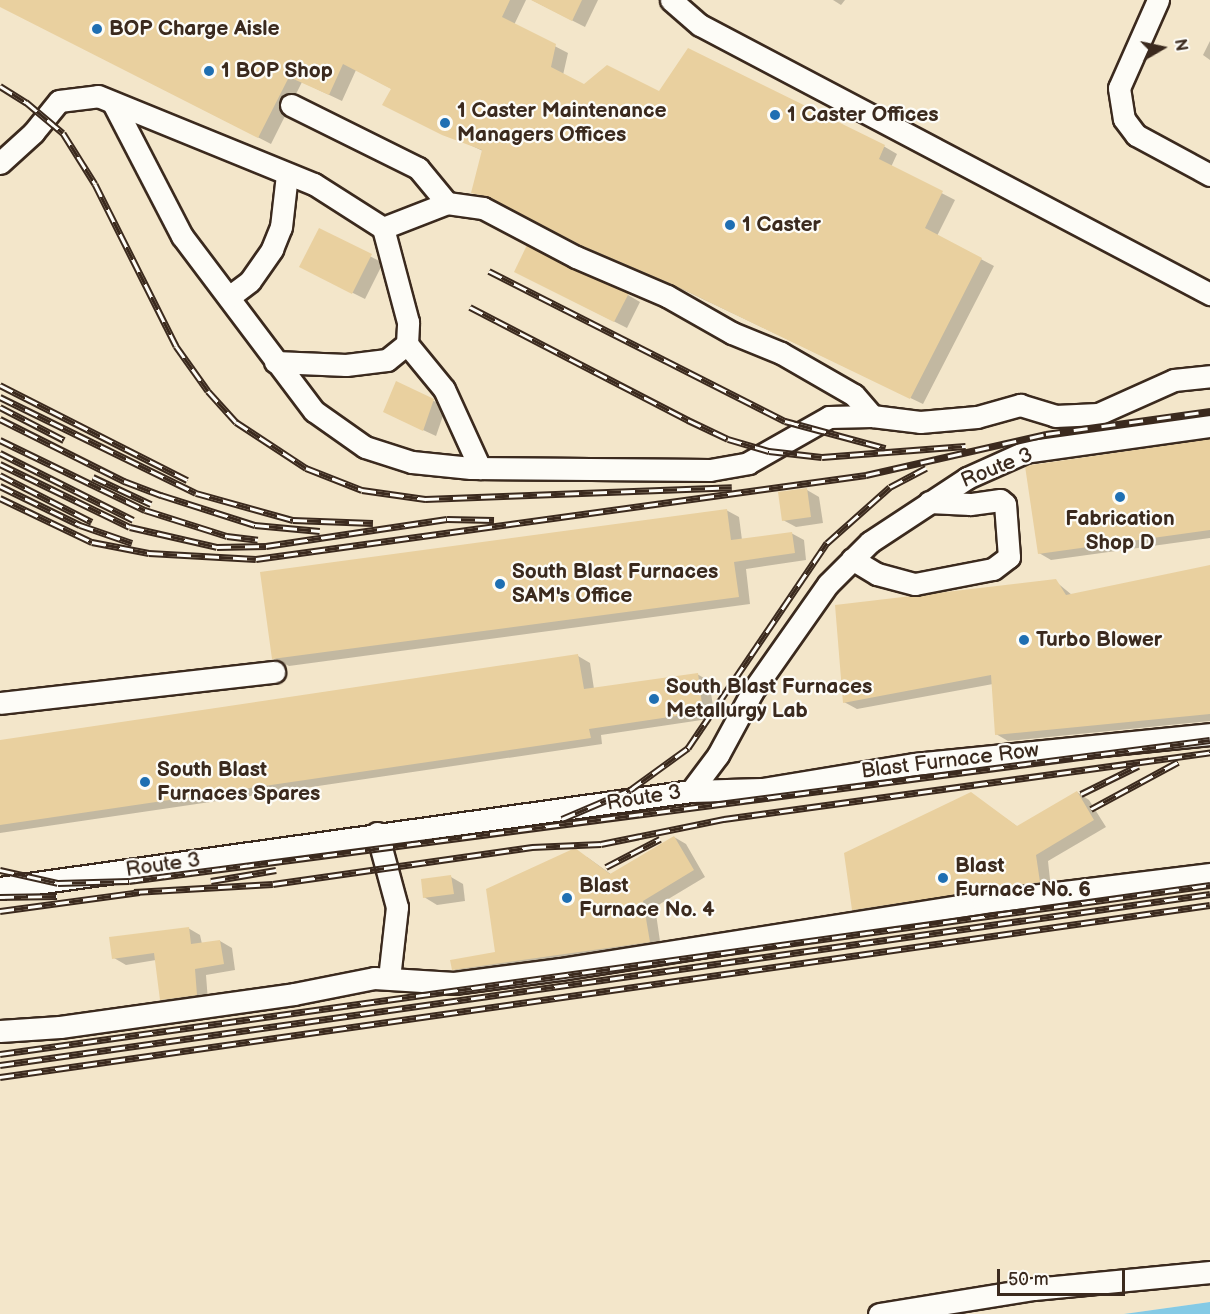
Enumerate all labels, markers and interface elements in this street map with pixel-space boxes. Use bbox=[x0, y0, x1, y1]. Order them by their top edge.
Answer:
place label: BOP Charge Aisle bbox=[109, 16, 280, 42]
north arrow bbox=[1132, 18, 1192, 78]
marker: BOP Charge Aisle bbox=[90, 22, 104, 36]
text: N bbox=[1170, 38, 1191, 53]
place label: 1 BOP Shop bbox=[221, 58, 333, 84]
marker: 1 BOP Shop bbox=[202, 64, 216, 78]
place label: 1 Caster Maintenance Managers Offices bbox=[457, 98, 666, 148]
place label: 1 Caster Offices bbox=[787, 102, 939, 128]
marker: 1 Caster Offices bbox=[768, 108, 782, 122]
marker: 1 Caster Maintenance Managers Offices bbox=[438, 116, 452, 130]
place label: 1 Caster bbox=[742, 212, 821, 238]
marker: 1 Caster bbox=[723, 218, 737, 232]
street label: Route 3 bbox=[957, 442, 1037, 494]
marker: Fabrication Shop D bbox=[1113, 490, 1127, 504]
place label: Fabrication Shop D bbox=[1065, 506, 1175, 556]
place label: South Blast Furnaces SAM's Office bbox=[512, 559, 718, 609]
marker: South Blast Furnaces SAM's Office bbox=[493, 577, 507, 591]
place label: Turbo Blower bbox=[1036, 627, 1162, 653]
marker: Turbo Blower bbox=[1017, 633, 1031, 647]
place label: South Blast Furnaces Metallurgy Lab bbox=[666, 674, 872, 724]
marker: South Blast Furnaces Metallurgy Lab bbox=[647, 692, 661, 706]
street label: Blast Furnace Row bbox=[860, 738, 1040, 784]
place label: South Blast Furnaces Spares bbox=[157, 757, 320, 807]
marker: South Blast Furnaces Spares bbox=[138, 775, 152, 789]
street label: Route 3 bbox=[605, 780, 683, 816]
street label: Route 3 bbox=[124, 847, 202, 883]
place label: Blast Furnace No. 6 bbox=[955, 853, 1091, 903]
marker: Blast Furnace No. 6 bbox=[936, 871, 950, 885]
place label: Blast Furnace No. 4 bbox=[579, 873, 715, 923]
marker: Blast Furnace No. 4 bbox=[560, 891, 574, 905]
scale bar bbox=[1000, 1257, 1128, 1295]
text: 50 m bbox=[1008, 1269, 1049, 1290]

